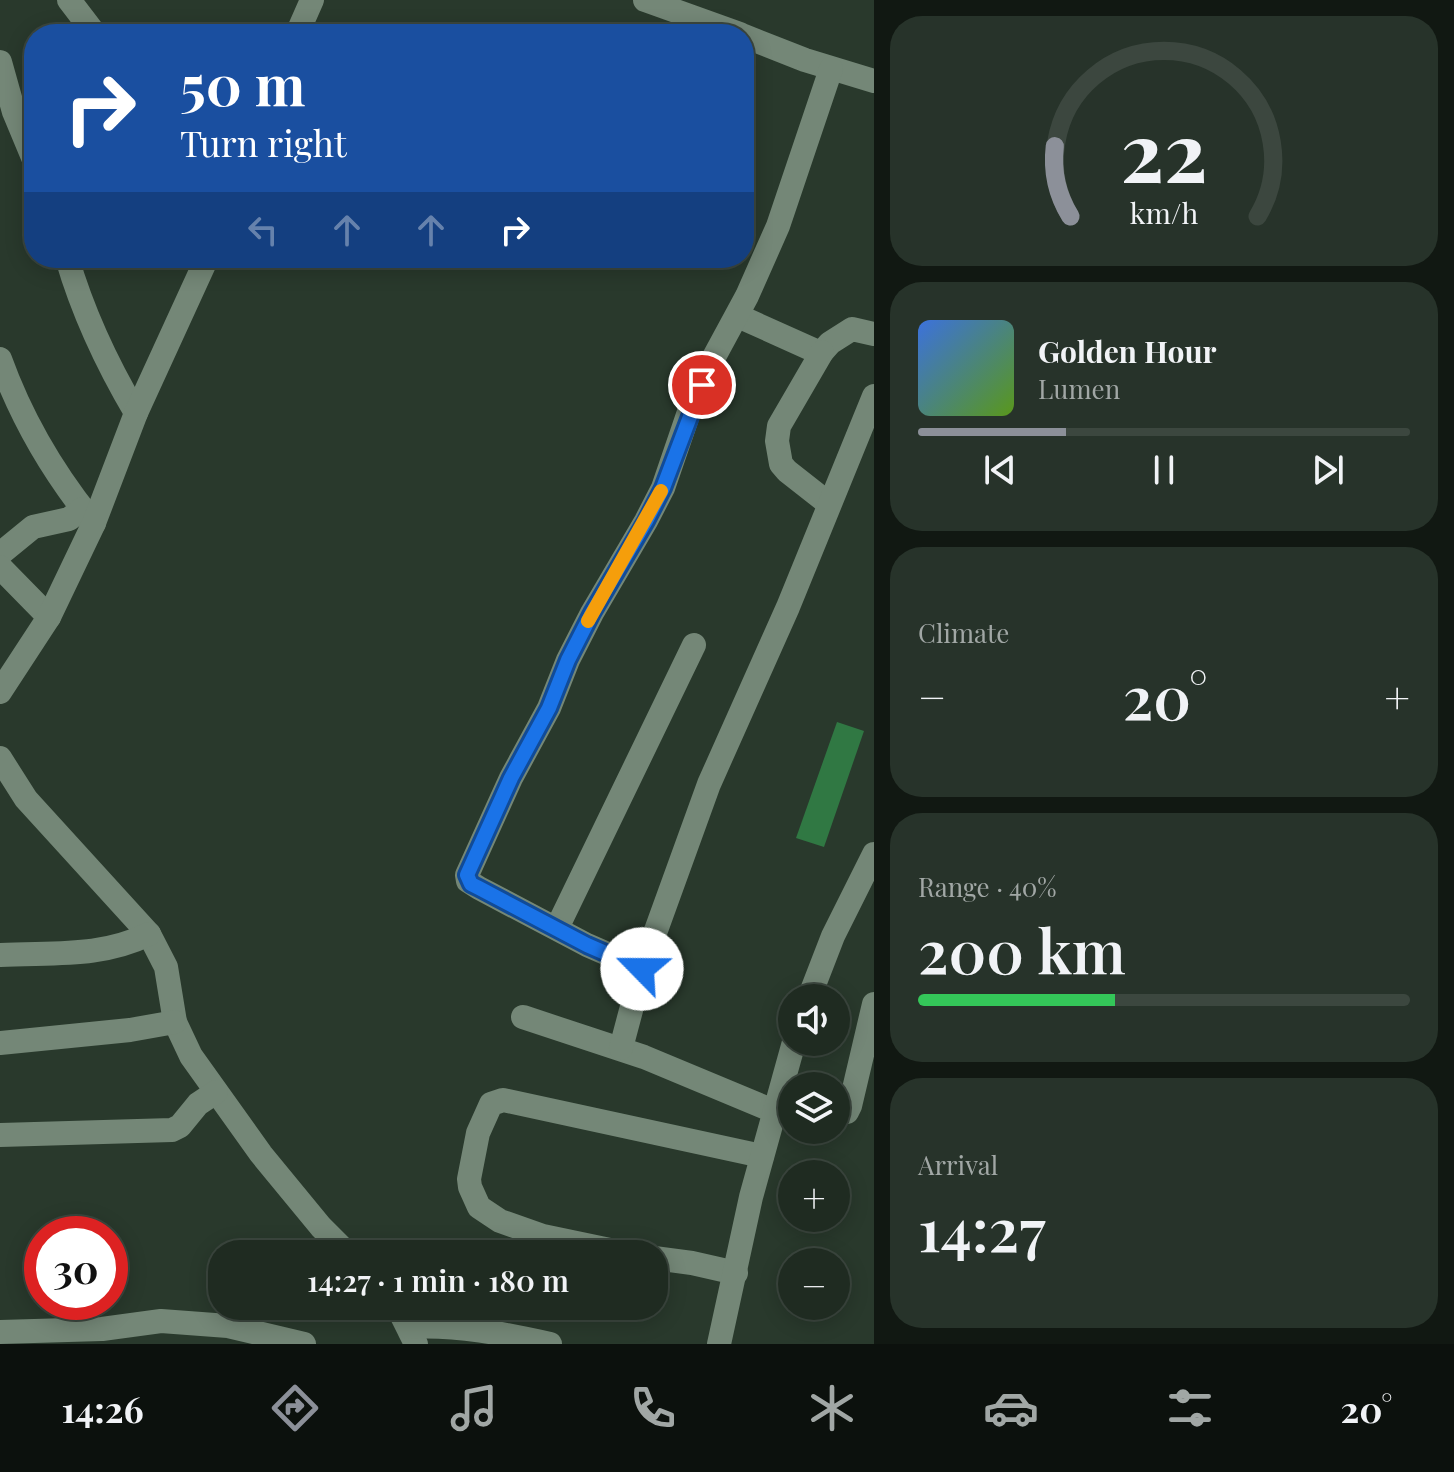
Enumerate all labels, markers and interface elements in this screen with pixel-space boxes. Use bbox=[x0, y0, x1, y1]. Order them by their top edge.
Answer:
text: 50 m bbox=[180, 46, 306, 121]
icon: right bbox=[48, 56, 152, 160]
text: 22 bbox=[1120, 92, 1208, 203]
text: Turn right bbox=[180, 118, 347, 166]
text: km/h bbox=[1130, 193, 1198, 231]
icon: left bbox=[241, 208, 285, 252]
icon: ahead bbox=[325, 208, 369, 252]
icon: ahead bbox=[409, 208, 453, 252]
icon: right bbox=[493, 208, 537, 252]
text: Golden Hour bbox=[1038, 331, 1217, 371]
pin bbox=[668, 351, 736, 419]
icon: arrive bbox=[680, 363, 724, 407]
text: Lumen bbox=[1038, 371, 1120, 406]
icon: previous bbox=[978, 448, 1022, 492]
icon: pause bbox=[1142, 448, 1186, 492]
icon: next bbox=[1306, 448, 1350, 492]
text: Climate bbox=[918, 615, 1009, 650]
text: 20° bbox=[1123, 655, 1208, 735]
text: − bbox=[918, 666, 946, 725]
text: + bbox=[1384, 666, 1410, 725]
text: Range · 40% bbox=[918, 869, 1057, 904]
text: 200 km bbox=[918, 909, 1126, 989]
position arrow bbox=[600, 927, 684, 1011]
map controls bbox=[778, 984, 850, 1320]
button: sound bbox=[778, 984, 850, 1056]
button: layers bbox=[778, 1072, 850, 1144]
text: Arrival bbox=[918, 1147, 998, 1182]
button: + bbox=[778, 1160, 850, 1232]
text: 14:27 bbox=[918, 1187, 1046, 1267]
speed limit sign: 30 bbox=[24, 1216, 128, 1320]
button: − bbox=[778, 1248, 850, 1320]
text: 14:27 · 1 min · 180 m bbox=[307, 1260, 569, 1300]
icon: directions bbox=[267, 1380, 323, 1436]
icon: music bbox=[446, 1380, 502, 1436]
icon: phone bbox=[625, 1380, 681, 1436]
icon: climate bbox=[804, 1380, 860, 1436]
icon: car bbox=[983, 1380, 1039, 1436]
icon: filters bbox=[1162, 1380, 1218, 1436]
text: 14:26 bbox=[61, 1384, 144, 1432]
text: 20° bbox=[1341, 1384, 1392, 1432]

